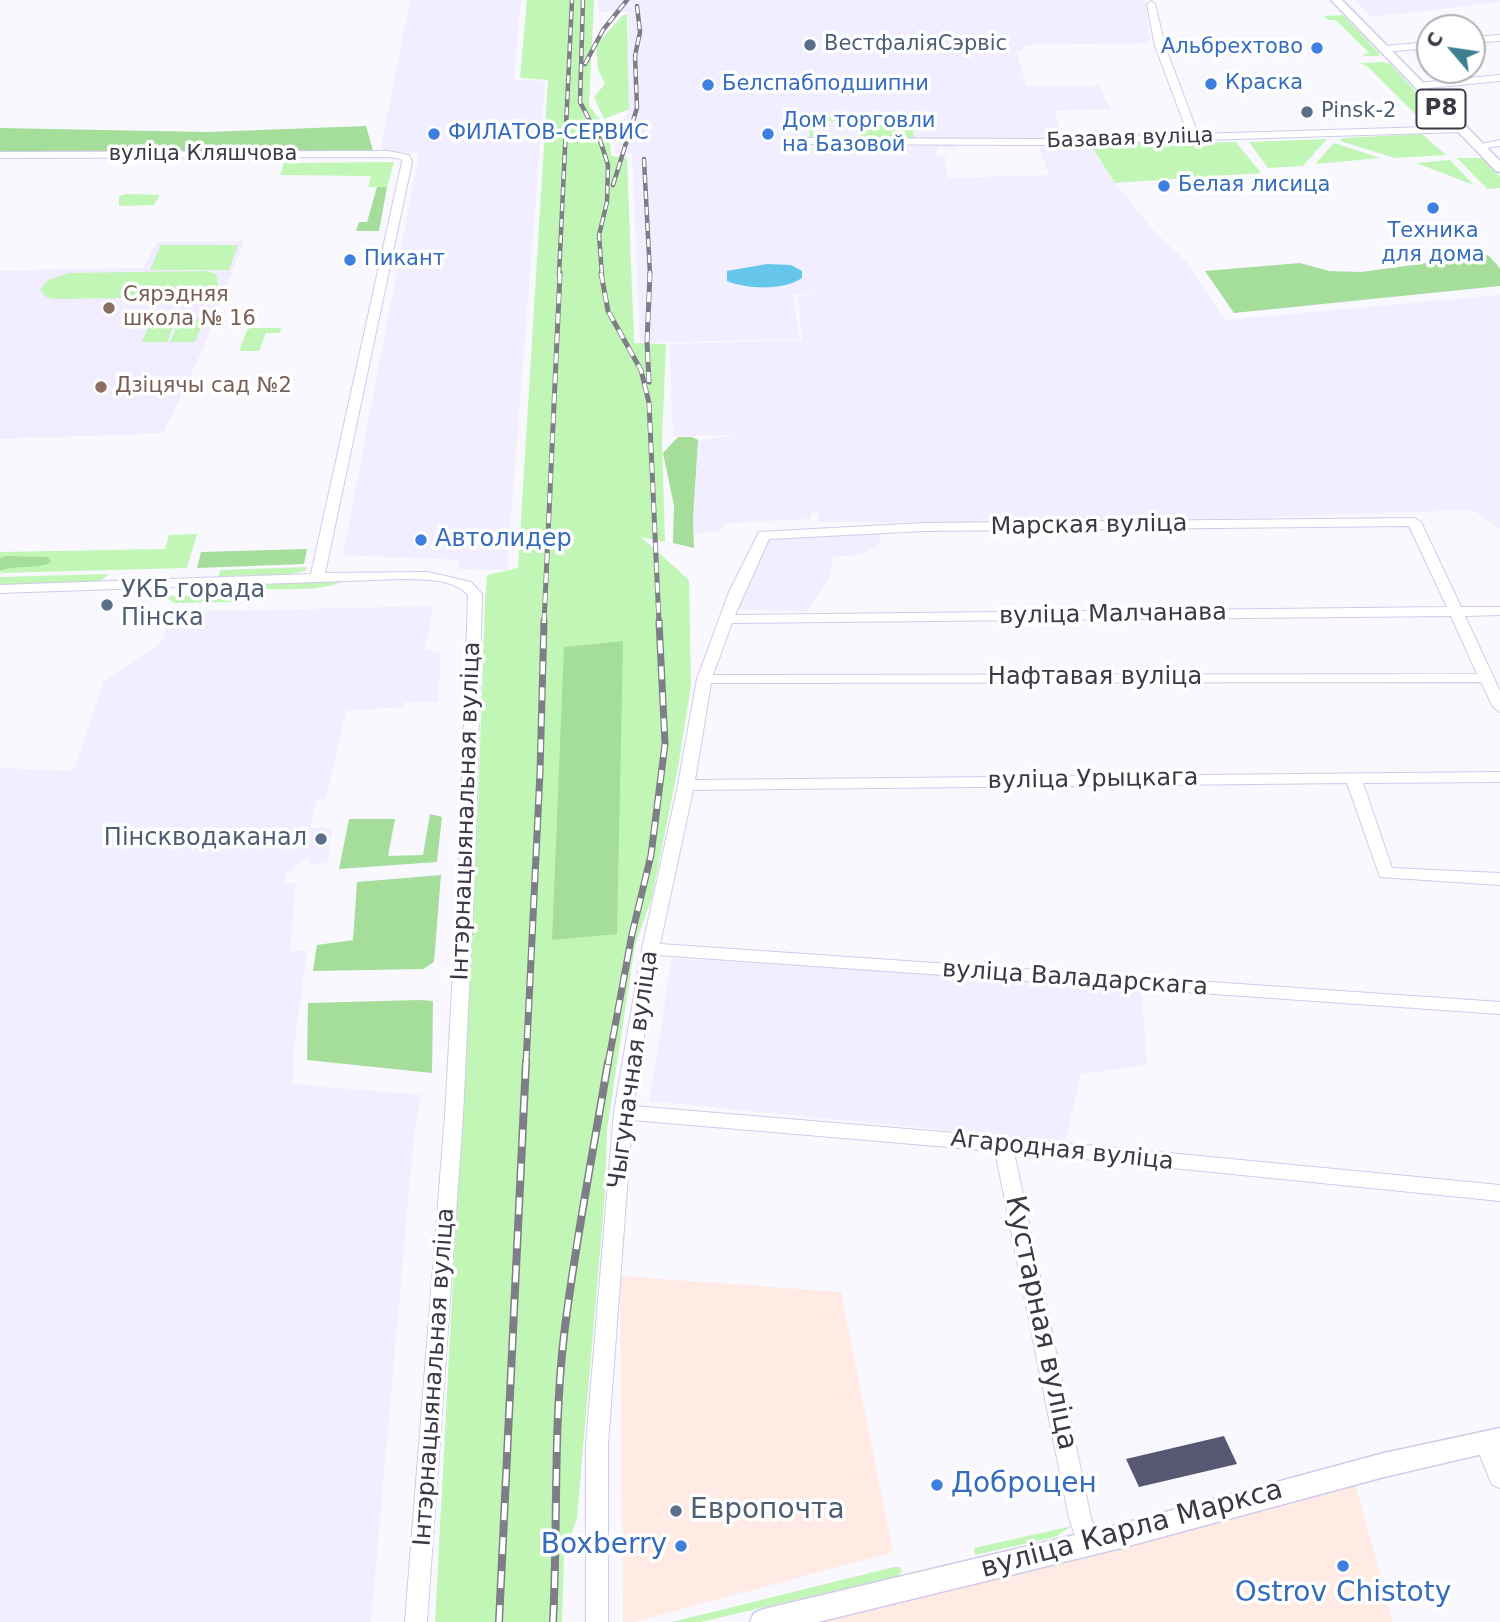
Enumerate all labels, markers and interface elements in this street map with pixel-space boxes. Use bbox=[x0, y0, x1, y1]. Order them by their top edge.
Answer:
north arrow bbox=[1416, 14, 1486, 84]
text: С bbox=[1421, 28, 1447, 51]
place label: ВестфаліяСэрвіс bbox=[824, 32, 1007, 58]
place label: Альбрехтово bbox=[1161, 35, 1303, 61]
marker: ВестфаліяСэрвіс bbox=[802, 37, 818, 53]
marker: Альбрехтово bbox=[1309, 40, 1325, 56]
place label: Краска bbox=[1225, 71, 1303, 97]
place label: Белспабподшипни bbox=[722, 72, 929, 98]
marker: Краска bbox=[1203, 76, 1219, 92]
marker: Белспабподшипни bbox=[700, 77, 716, 93]
road number: Р8 bbox=[1416, 90, 1466, 128]
place label: Pinsk-2 bbox=[1321, 99, 1396, 125]
marker: Pinsk-2 bbox=[1299, 104, 1315, 120]
place label: Дом торговли на Базовой bbox=[782, 109, 936, 159]
place label: ФИЛАТОВ-СЕРВИС bbox=[448, 121, 649, 147]
street label: Базавая вуліца bbox=[1046, 123, 1214, 155]
marker: ФИЛАТОВ-СЕРВИС bbox=[426, 126, 442, 142]
marker: Дом торговли на Базовой bbox=[760, 126, 776, 142]
street label: вуліца Кляшчова bbox=[109, 142, 297, 168]
place label: Белая лисица bbox=[1178, 173, 1330, 199]
marker: Белая лисица bbox=[1156, 178, 1172, 194]
marker: Техника для дома bbox=[1425, 200, 1441, 216]
place label: Техника для дома bbox=[1381, 219, 1485, 269]
place label: Пикант bbox=[364, 247, 445, 273]
marker: Пикант bbox=[342, 252, 358, 268]
place label: Сярэдняя школа № 16 bbox=[123, 283, 256, 333]
marker: Сярэдняя школа № 16 bbox=[101, 300, 117, 316]
place label: Дзіцячы сад №2 bbox=[115, 374, 292, 400]
marker: Дзіцячы сад №2 bbox=[93, 379, 109, 395]
street label: Марская вуліца bbox=[991, 510, 1187, 542]
place label: Автолидер bbox=[435, 526, 572, 554]
marker: Автолидер bbox=[413, 532, 429, 548]
place label: УКБ горада Пінска bbox=[121, 577, 265, 633]
marker: УКБ горада Пінска bbox=[99, 597, 115, 613]
street label: вуліца Малчанава bbox=[999, 599, 1227, 631]
street label: Інтэрнацыянальная вуліца bbox=[447, 641, 487, 981]
street label: Нафтавая вуліца bbox=[988, 664, 1202, 692]
street label: вуліца Урыцкага bbox=[987, 764, 1199, 796]
place label: Пінскводаканал bbox=[104, 825, 307, 853]
marker: Пінскводаканал bbox=[313, 831, 329, 847]
street label: Чыгуначная вуліца bbox=[603, 949, 665, 1191]
street label: вуліца Валадарскага bbox=[941, 955, 1209, 1003]
street label: Агародная вуліца bbox=[949, 1125, 1175, 1177]
street label: Кустарная вуліца bbox=[997, 1193, 1083, 1453]
street label: Інтэрнацыянальная вуліца bbox=[409, 1207, 461, 1547]
place label: Доброцен bbox=[951, 1468, 1097, 1502]
street label: вуліца Карла Маркса bbox=[977, 1474, 1287, 1586]
marker: Доброцен bbox=[929, 1477, 945, 1493]
place label: Европочта bbox=[690, 1494, 845, 1528]
marker: Европочта bbox=[668, 1503, 684, 1519]
place label: Boxberry bbox=[541, 1529, 667, 1563]
marker: Boxberry bbox=[673, 1538, 689, 1554]
marker: Ostrov Chistoty bbox=[1335, 1558, 1351, 1574]
place label: Ostrov Chistoty bbox=[1235, 1577, 1451, 1611]

